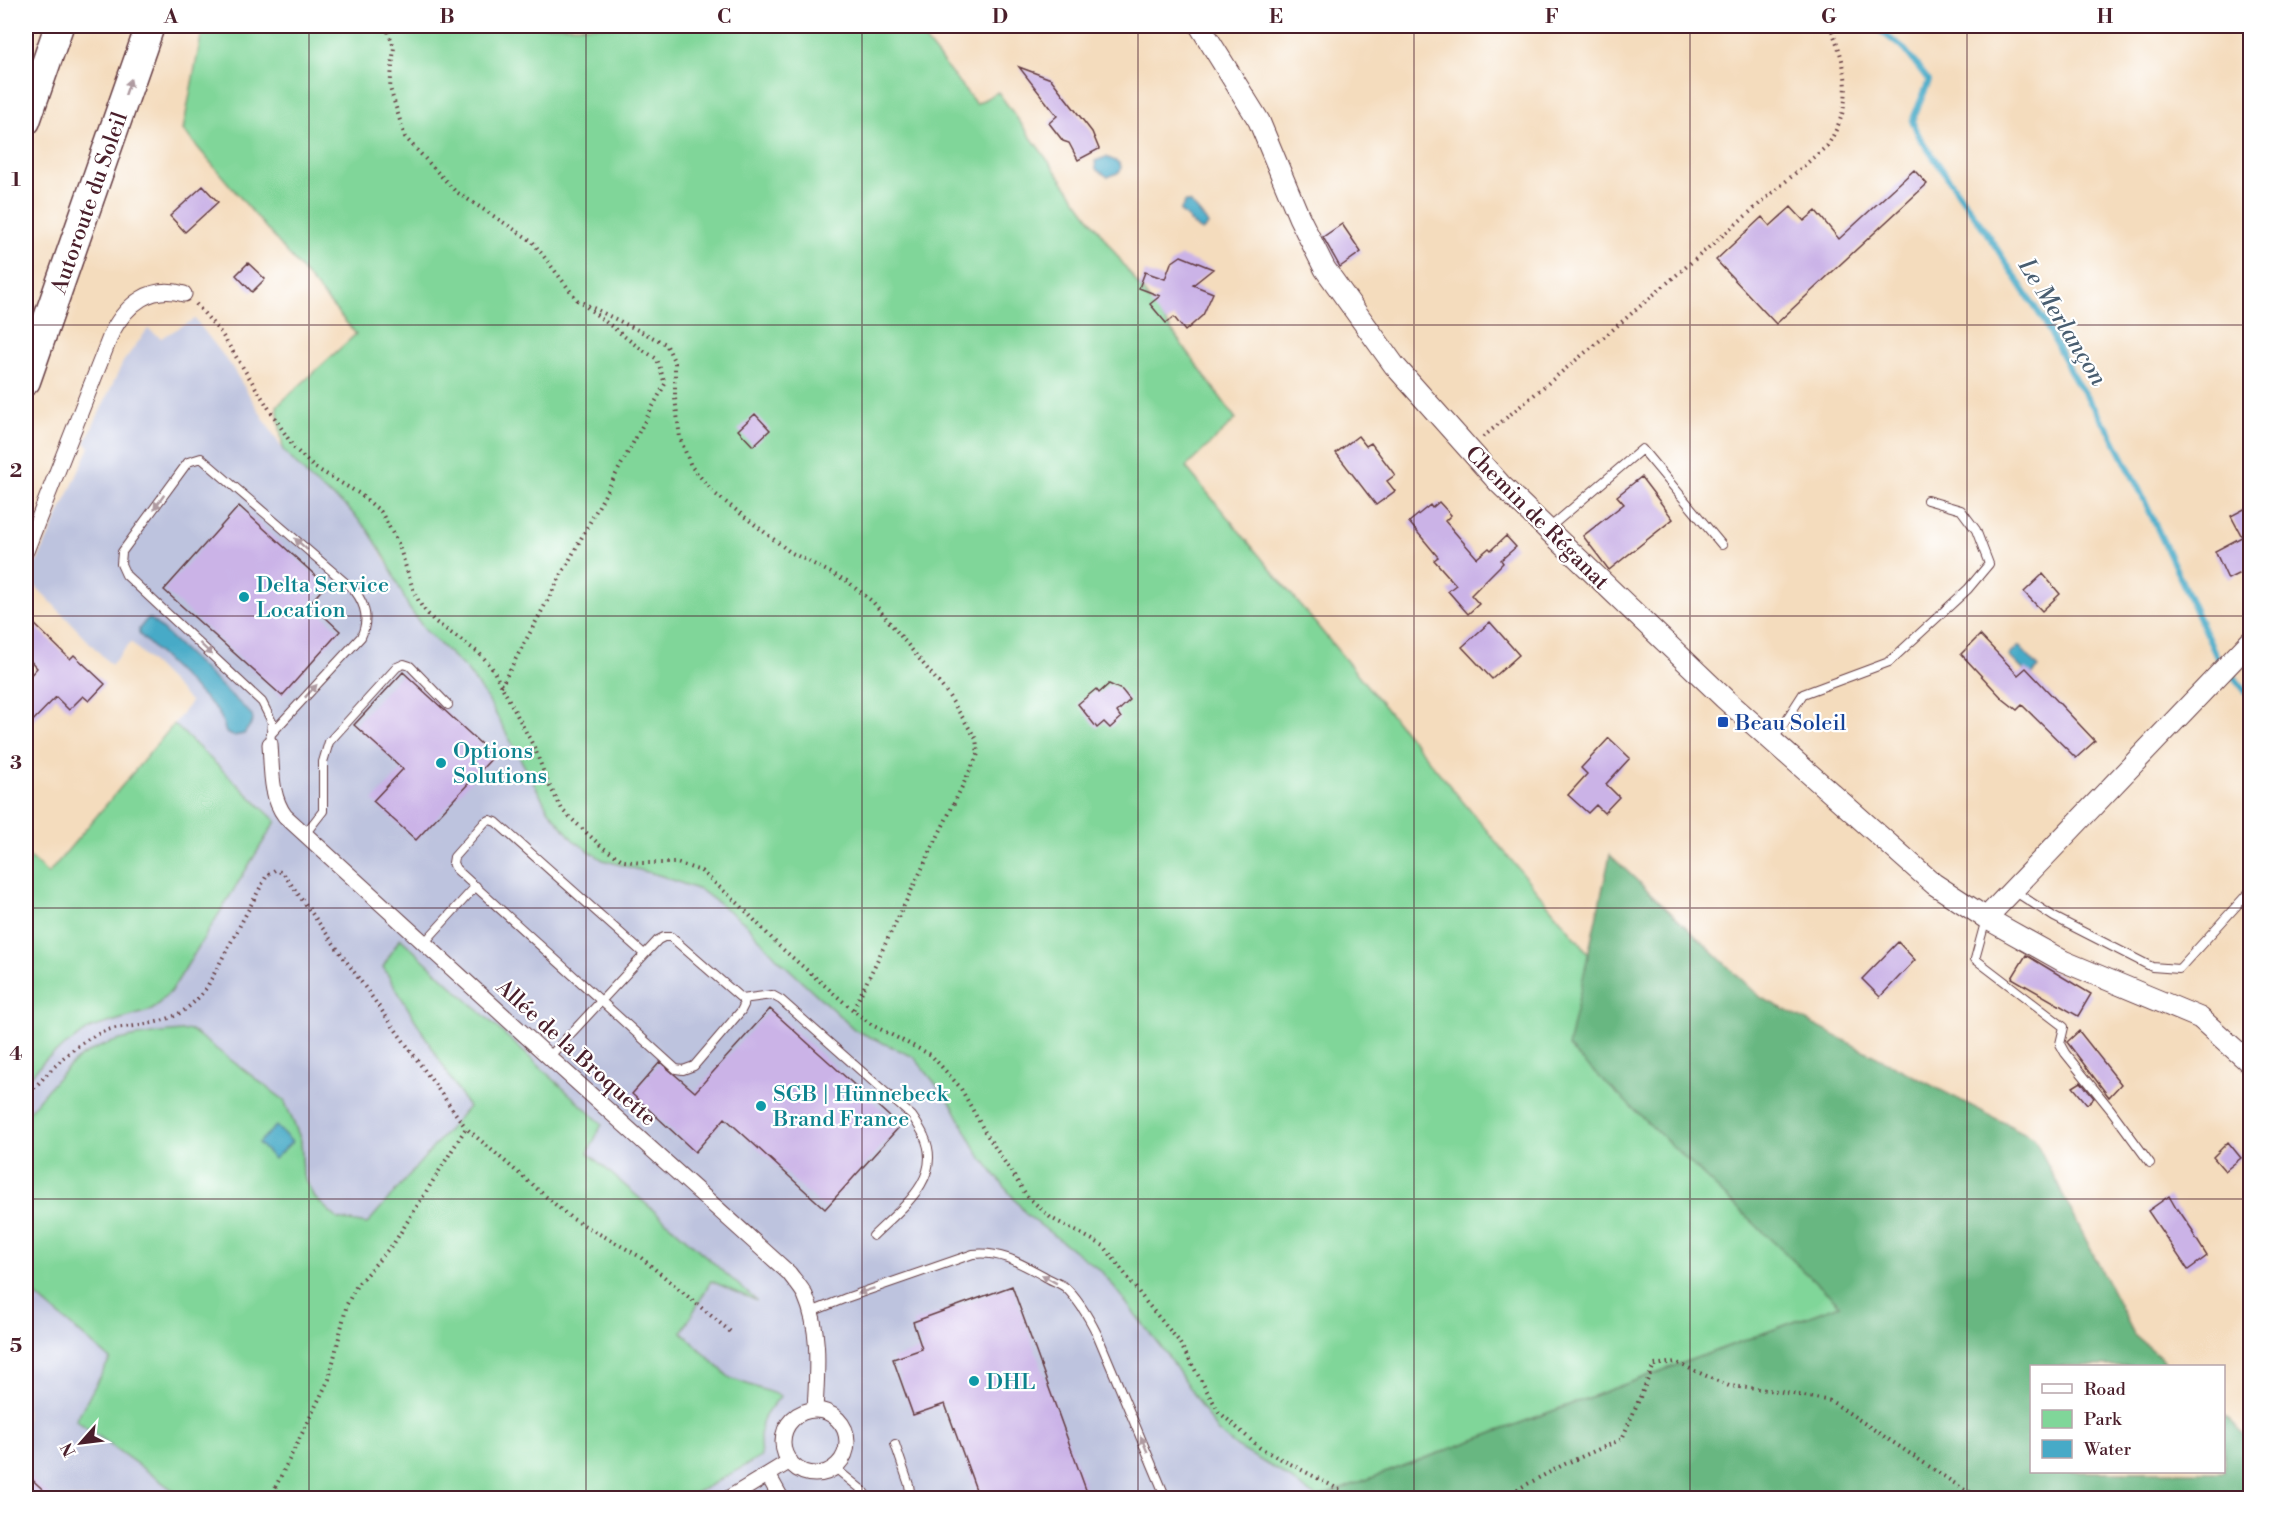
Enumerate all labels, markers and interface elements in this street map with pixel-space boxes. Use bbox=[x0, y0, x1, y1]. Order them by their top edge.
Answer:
text: A bbox=[163, 5, 179, 30]
text: B bbox=[439, 5, 455, 30]
text: C bbox=[717, 5, 731, 30]
text: D bbox=[992, 5, 1008, 30]
text: E bbox=[1269, 5, 1283, 30]
text: F bbox=[1545, 5, 1559, 30]
text: G bbox=[1821, 5, 1837, 30]
text: H bbox=[2097, 5, 2114, 30]
one-way arrow bbox=[124, 78, 133, 96]
street label: Autoroute du Soleil bbox=[45, 108, 134, 299]
text: 1 bbox=[11, 168, 21, 193]
water label: Le Merlançon bbox=[2011, 253, 2113, 392]
street label: Chemin de Réganat bbox=[1459, 441, 1615, 596]
text: 2 bbox=[10, 459, 22, 484]
one-way arrow bbox=[153, 493, 165, 509]
one-way arrow bbox=[294, 538, 309, 551]
place label: Delta Service Location bbox=[256, 572, 389, 624]
marker: Delta Service Location bbox=[237, 590, 251, 604]
one-way arrow bbox=[198, 642, 213, 656]
one-way arrow bbox=[304, 684, 317, 699]
place label: Beau Soleil bbox=[1734, 710, 1847, 737]
marker: Beau Soleil bbox=[1716, 715, 1730, 729]
place label: Options Solutions bbox=[453, 738, 547, 790]
text: 3 bbox=[10, 751, 22, 776]
marker: Options Solutions bbox=[434, 756, 448, 770]
street label: Allée de la Broquette bbox=[490, 973, 662, 1132]
text: 4 bbox=[9, 1042, 23, 1067]
place label: SGB | Hünnebeck Brand France bbox=[772, 1081, 950, 1133]
marker: SGB | Hünnebeck Brand France bbox=[754, 1099, 768, 1113]
one-way arrow bbox=[1040, 1274, 1057, 1284]
one-way arrow bbox=[857, 1286, 875, 1296]
text: 5 bbox=[10, 1334, 22, 1359]
legend bbox=[2030, 1365, 2225, 1473]
place label: DHL bbox=[986, 1369, 1035, 1396]
marker: DHL bbox=[967, 1374, 981, 1388]
text: Road bbox=[2084, 1378, 2127, 1401]
text: Park bbox=[2084, 1408, 2123, 1431]
north arrow bbox=[51, 1413, 111, 1473]
one-way arrow bbox=[1139, 1435, 1148, 1453]
text: Water bbox=[2083, 1438, 2132, 1461]
text: N bbox=[57, 1439, 80, 1460]

